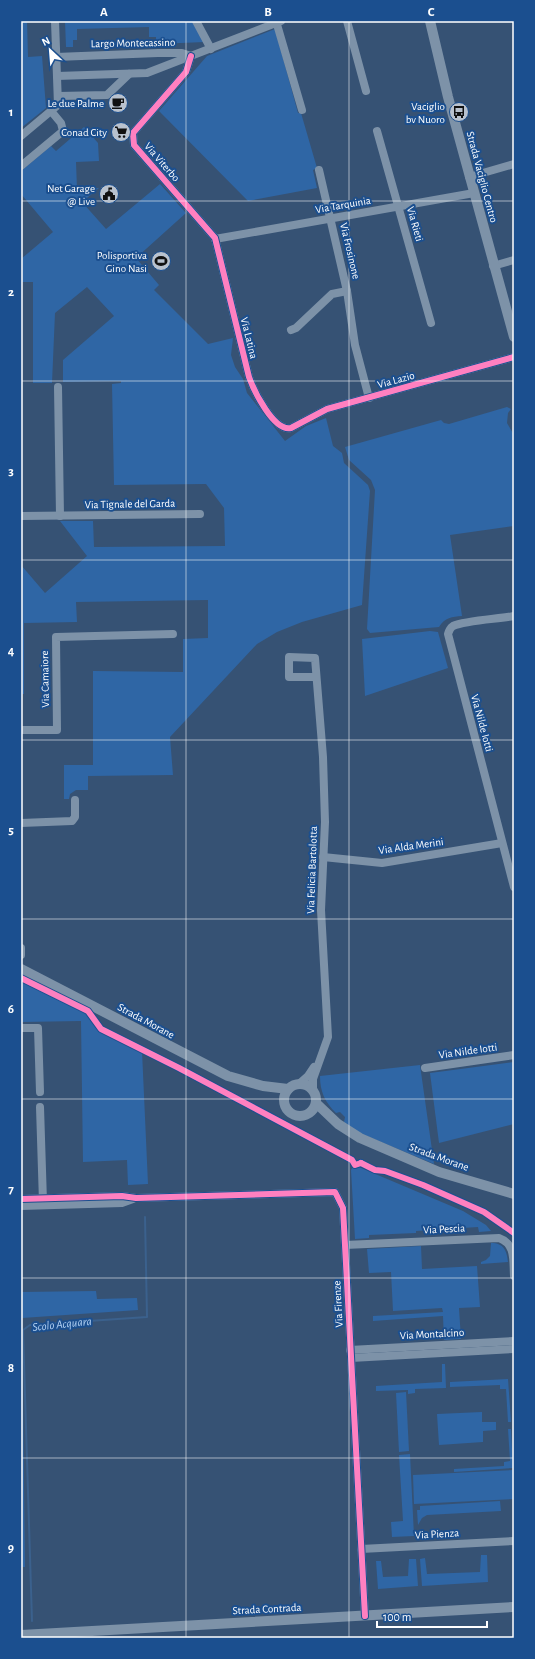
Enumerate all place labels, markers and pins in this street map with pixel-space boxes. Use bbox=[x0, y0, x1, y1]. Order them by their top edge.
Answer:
cafe icon: Le due Palme bbox=[107, 92, 129, 114]
place label: Le due Palme bbox=[47, 98, 104, 109]
place label: Vaciglio bv Nuoro bbox=[406, 101, 445, 125]
bus stop icon: Vaciglio bv Nuoro bbox=[448, 101, 470, 123]
supermarket icon: Conad City bbox=[110, 121, 132, 143]
place label: Conad City bbox=[61, 127, 107, 138]
place label: Net Garage @ Live bbox=[47, 183, 95, 207]
public building icon: Net Garage @ Live bbox=[98, 183, 120, 205]
place label: Polisportiva Gino Nasi bbox=[97, 250, 147, 274]
sports icon: Polisportiva Gino Nasi bbox=[150, 250, 172, 272]

